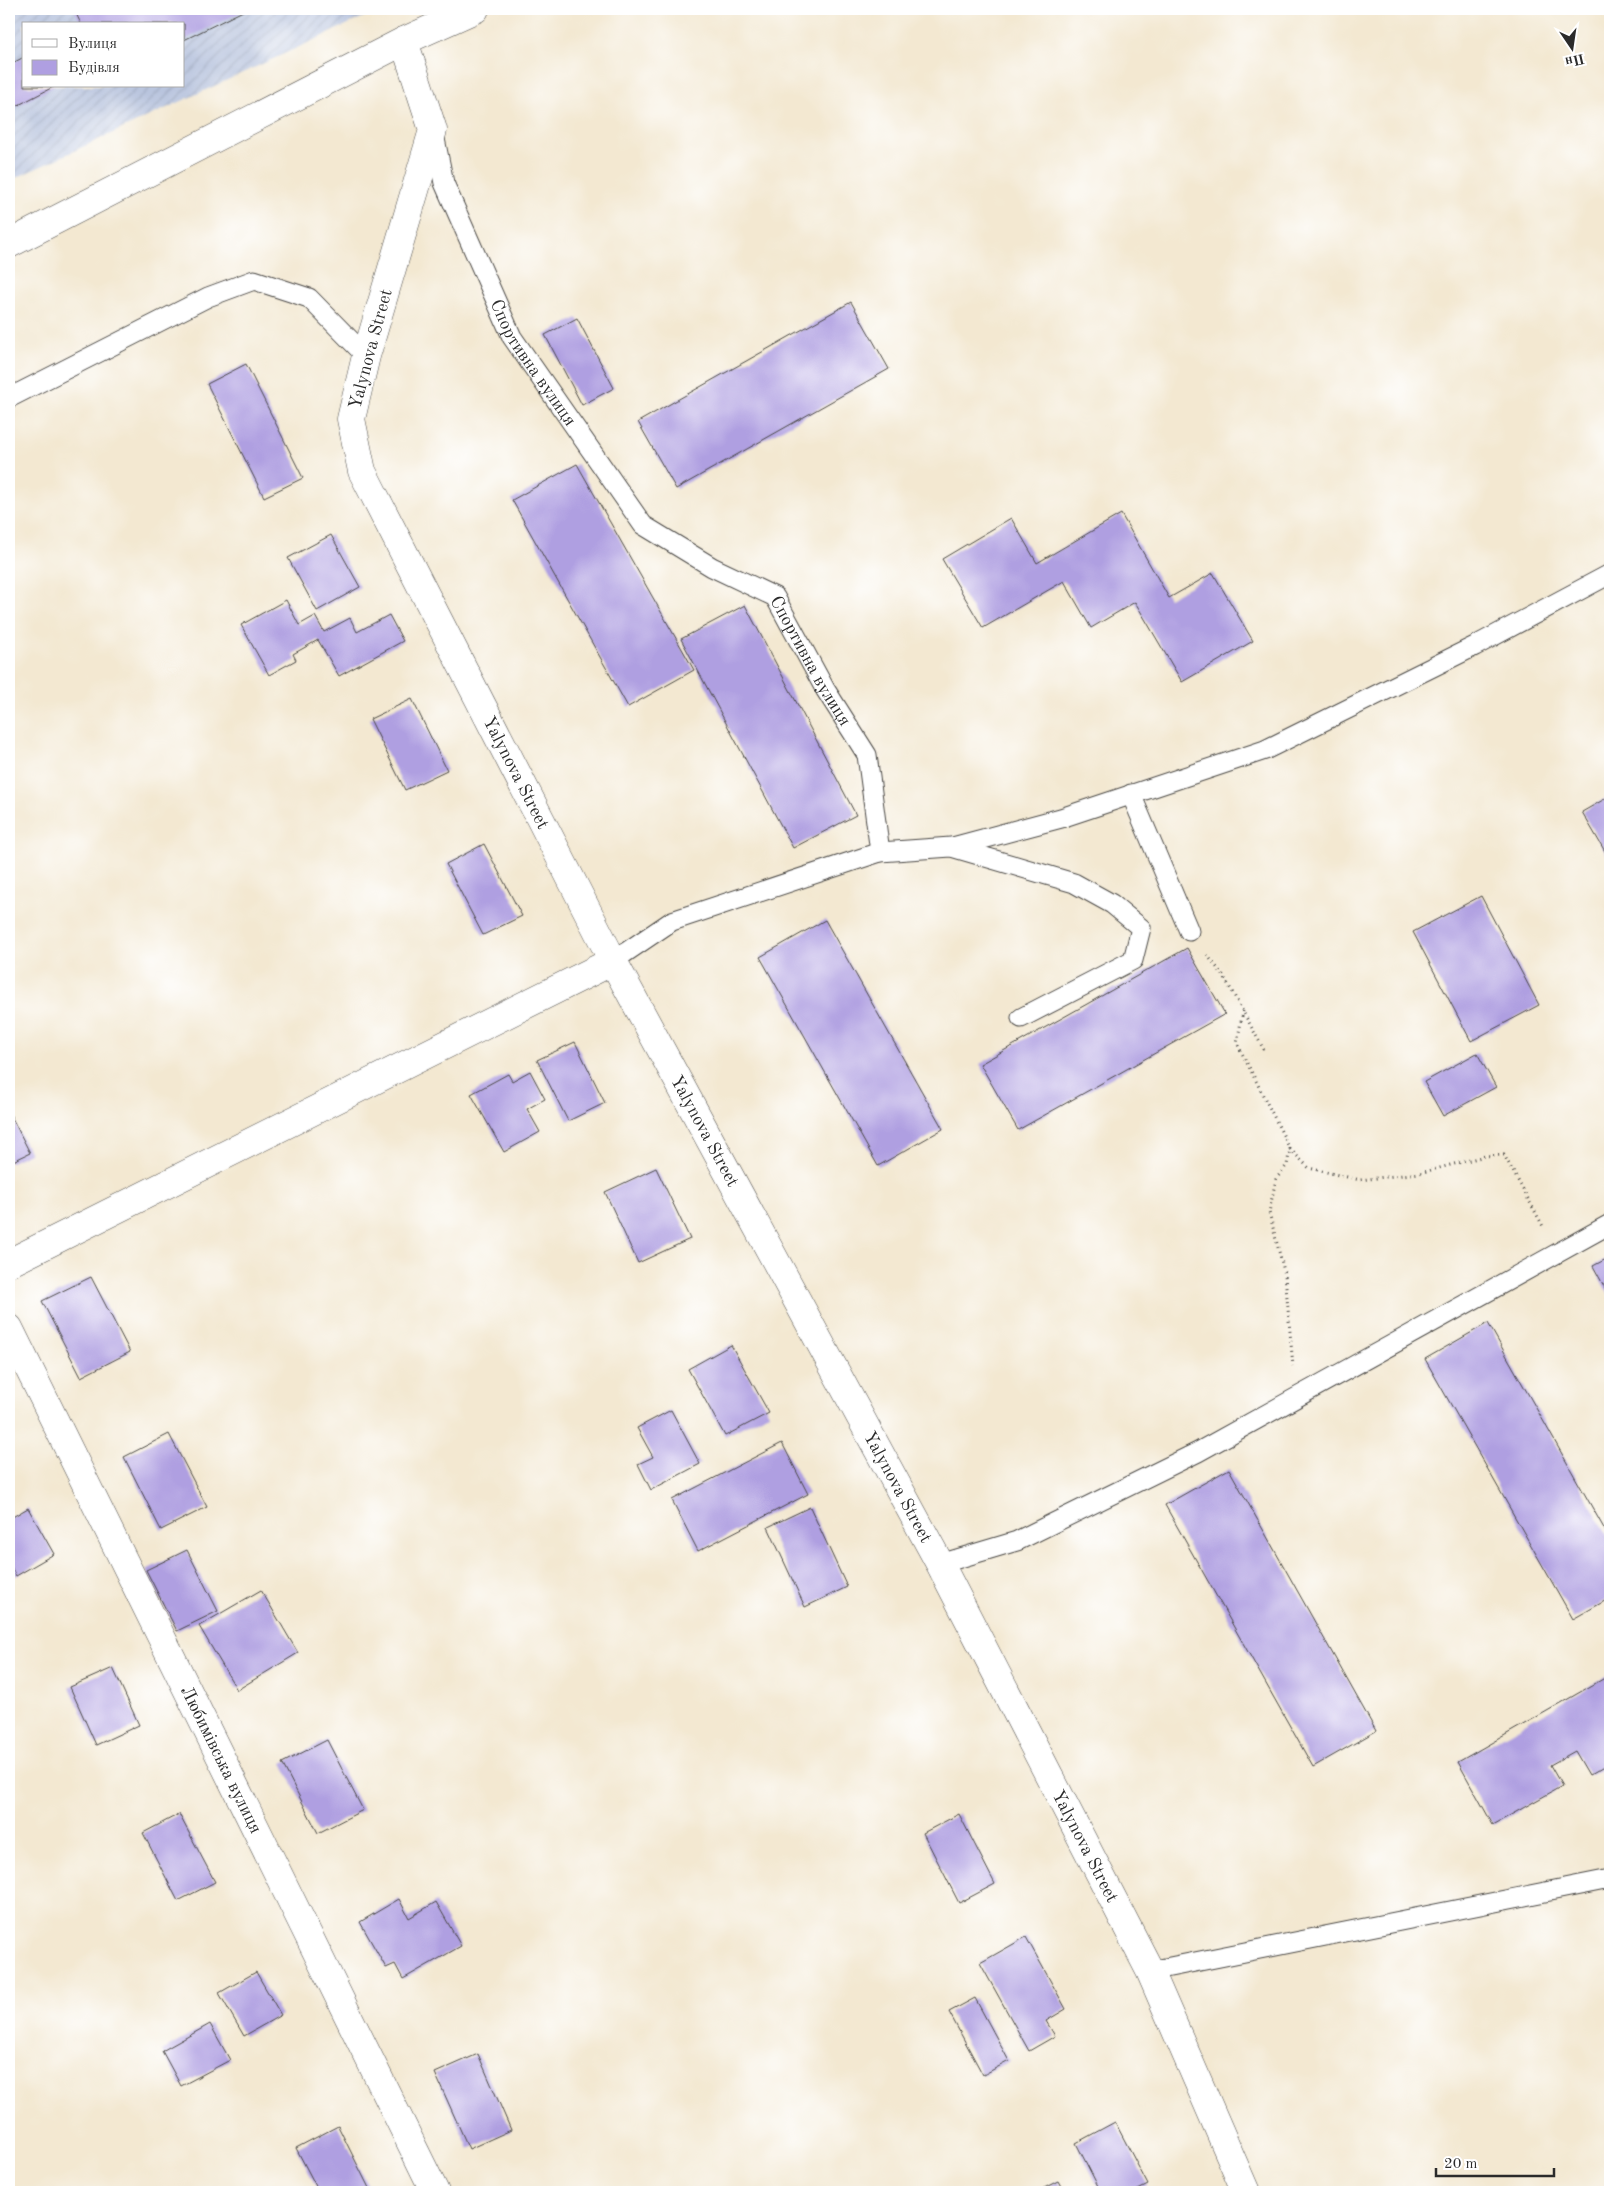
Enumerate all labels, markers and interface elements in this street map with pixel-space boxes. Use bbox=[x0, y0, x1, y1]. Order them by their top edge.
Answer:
legend bbox=[22, 22, 185, 88]
north arrow bbox=[1546, 22, 1596, 72]
text: Вулиця bbox=[68, 37, 117, 52]
text: Пн bbox=[1564, 51, 1586, 69]
text: Будівля bbox=[68, 61, 120, 76]
street label: Yalynova Street bbox=[346, 287, 396, 411]
street label: Спортивна вулиця bbox=[487, 297, 579, 429]
street label: Спортивна вулиця bbox=[766, 593, 854, 729]
street label: Yalynova Street bbox=[479, 714, 552, 832]
street label: Yalynova Street bbox=[667, 1073, 742, 1190]
street label: Yalynova Street bbox=[860, 1429, 935, 1546]
street label: Любимівська вулиця bbox=[177, 1683, 265, 1836]
street label: Yalynova Street bbox=[1048, 1787, 1121, 1906]
scale bar bbox=[1436, 2146, 1554, 2178]
text: 20 m bbox=[1444, 2157, 1478, 2172]

